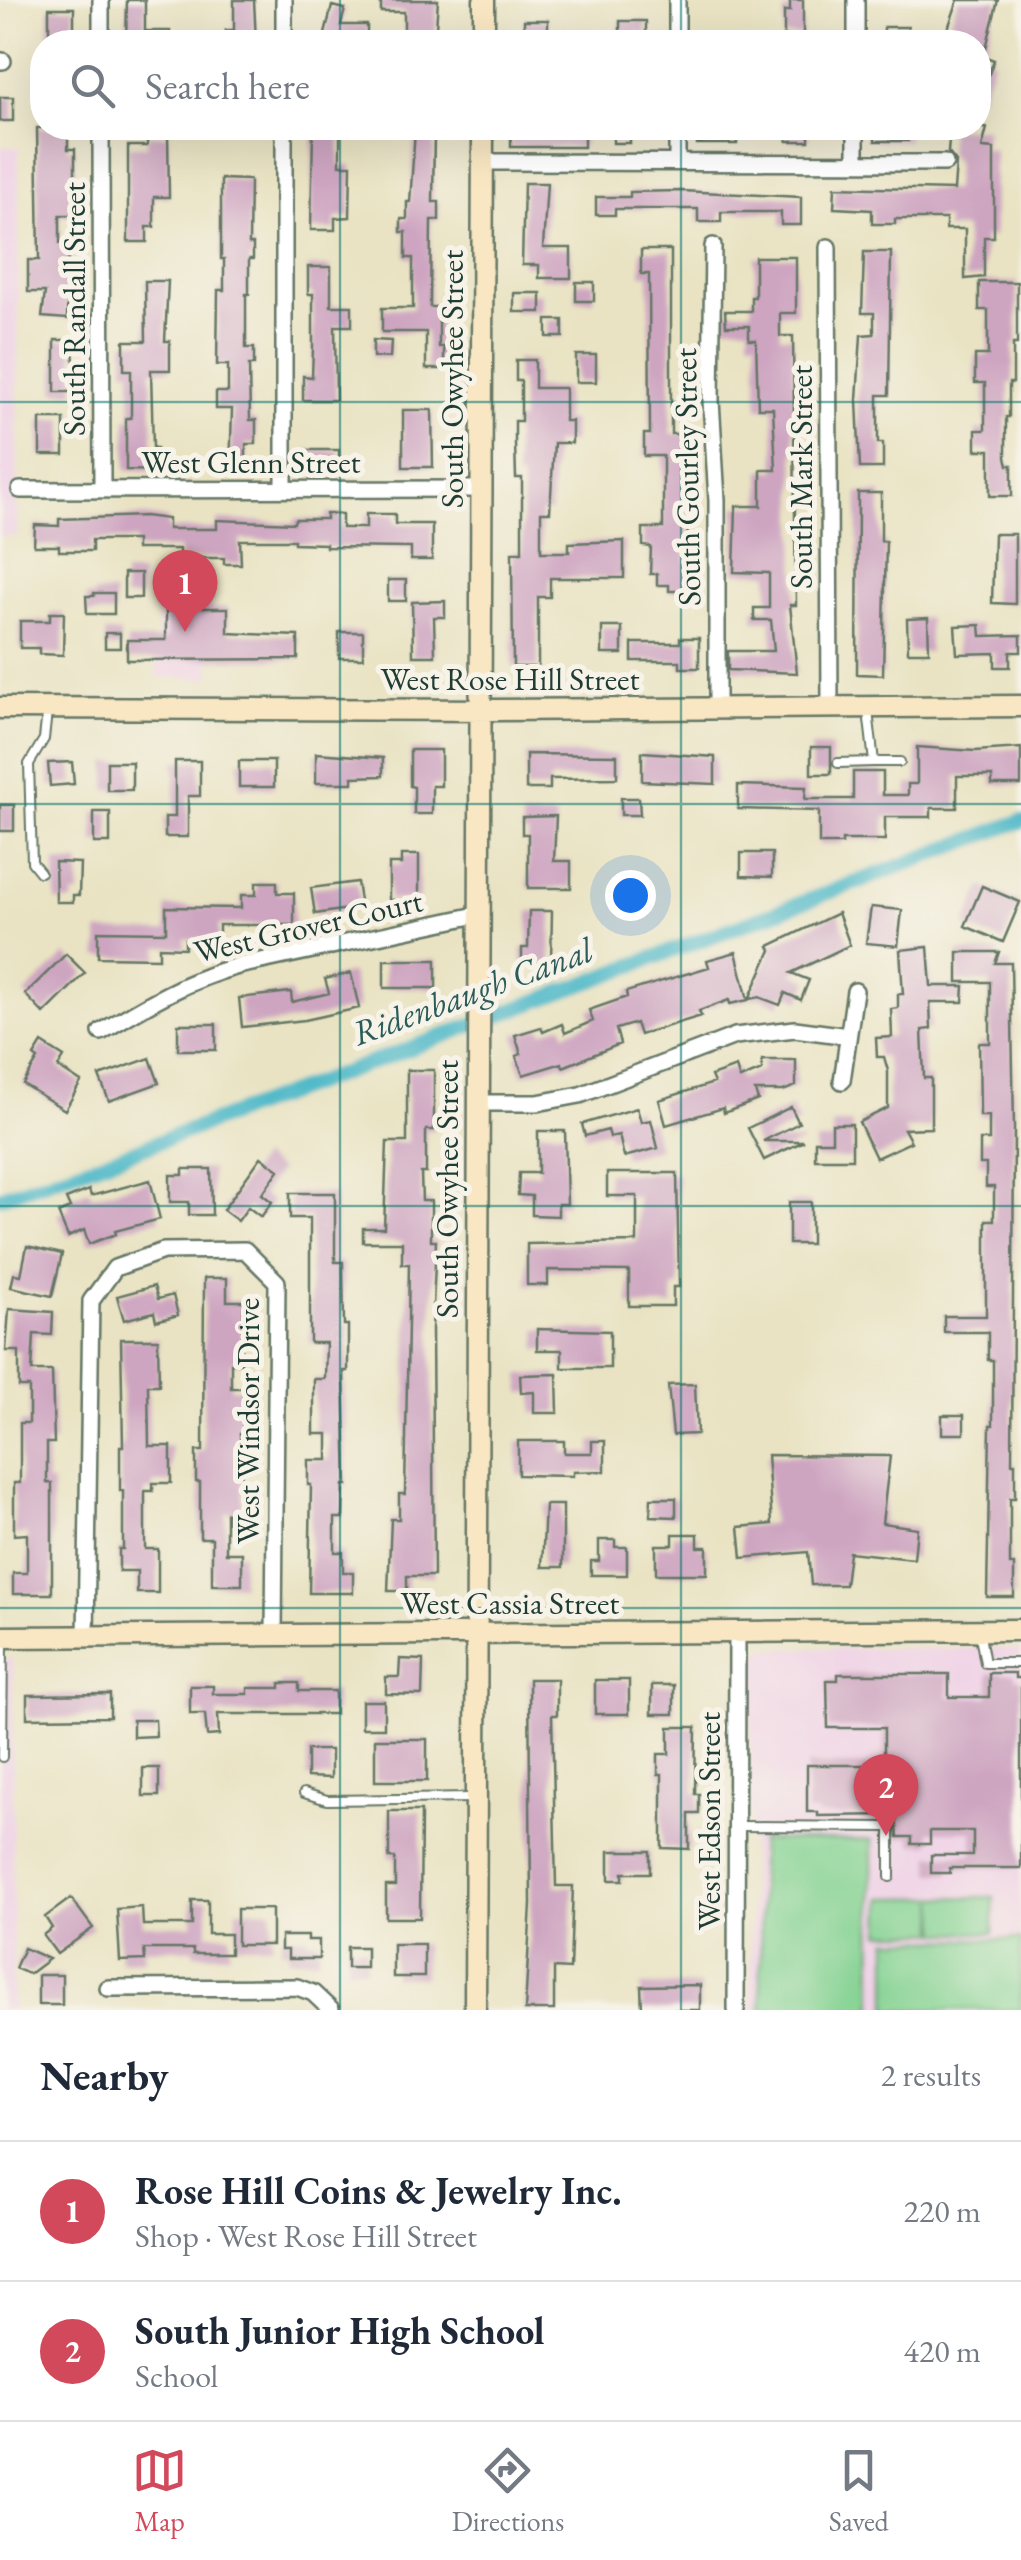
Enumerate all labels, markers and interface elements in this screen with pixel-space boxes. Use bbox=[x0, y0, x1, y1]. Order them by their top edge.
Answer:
search box bbox=[30, 30, 991, 140]
icon: search bbox=[65, 58, 120, 113]
text: Search here bbox=[145, 61, 310, 110]
street label: South Randall Street bbox=[53, 182, 95, 436]
street label: South Owyhee Street bbox=[431, 250, 473, 508]
street label: South Gourley Street bbox=[664, 348, 710, 606]
street label: South Mark Street bbox=[780, 365, 822, 589]
street label: West Glenn Street bbox=[141, 441, 361, 483]
pin: 1 bbox=[152, 550, 218, 632]
street label: West Rose Hill Street bbox=[380, 658, 640, 700]
your location bbox=[605, 870, 656, 921]
street label: West Grover Court bbox=[189, 879, 427, 973]
water label: Ridenbaugh Canal bbox=[346, 926, 600, 1056]
street label: South Owyhee Street bbox=[426, 1060, 468, 1318]
street label: West Windsor Drive bbox=[227, 1298, 269, 1544]
street label: West Cassia Street bbox=[401, 1582, 619, 1624]
street label: West Edson Street bbox=[688, 1712, 730, 1930]
pin: 2 bbox=[854, 1754, 918, 1836]
text: Nearby bbox=[40, 2048, 169, 2103]
text: 2 results bbox=[881, 2054, 981, 2096]
text: Rose Hill Coins & Jewelry Inc. bbox=[135, 2166, 622, 2215]
text: 1 bbox=[64, 2190, 81, 2232]
text: 220 m bbox=[904, 2190, 981, 2232]
text: Shop · West Rose Hill Street bbox=[135, 2215, 477, 2257]
text: South Junior High School bbox=[135, 2306, 545, 2355]
text: 2 bbox=[64, 2330, 81, 2372]
text: 420 m bbox=[904, 2330, 981, 2372]
text: School bbox=[135, 2355, 218, 2397]
tab: Map bbox=[132, 2443, 187, 2539]
tab: Directions bbox=[452, 2443, 564, 2539]
tab: Saved bbox=[829, 2443, 889, 2539]

